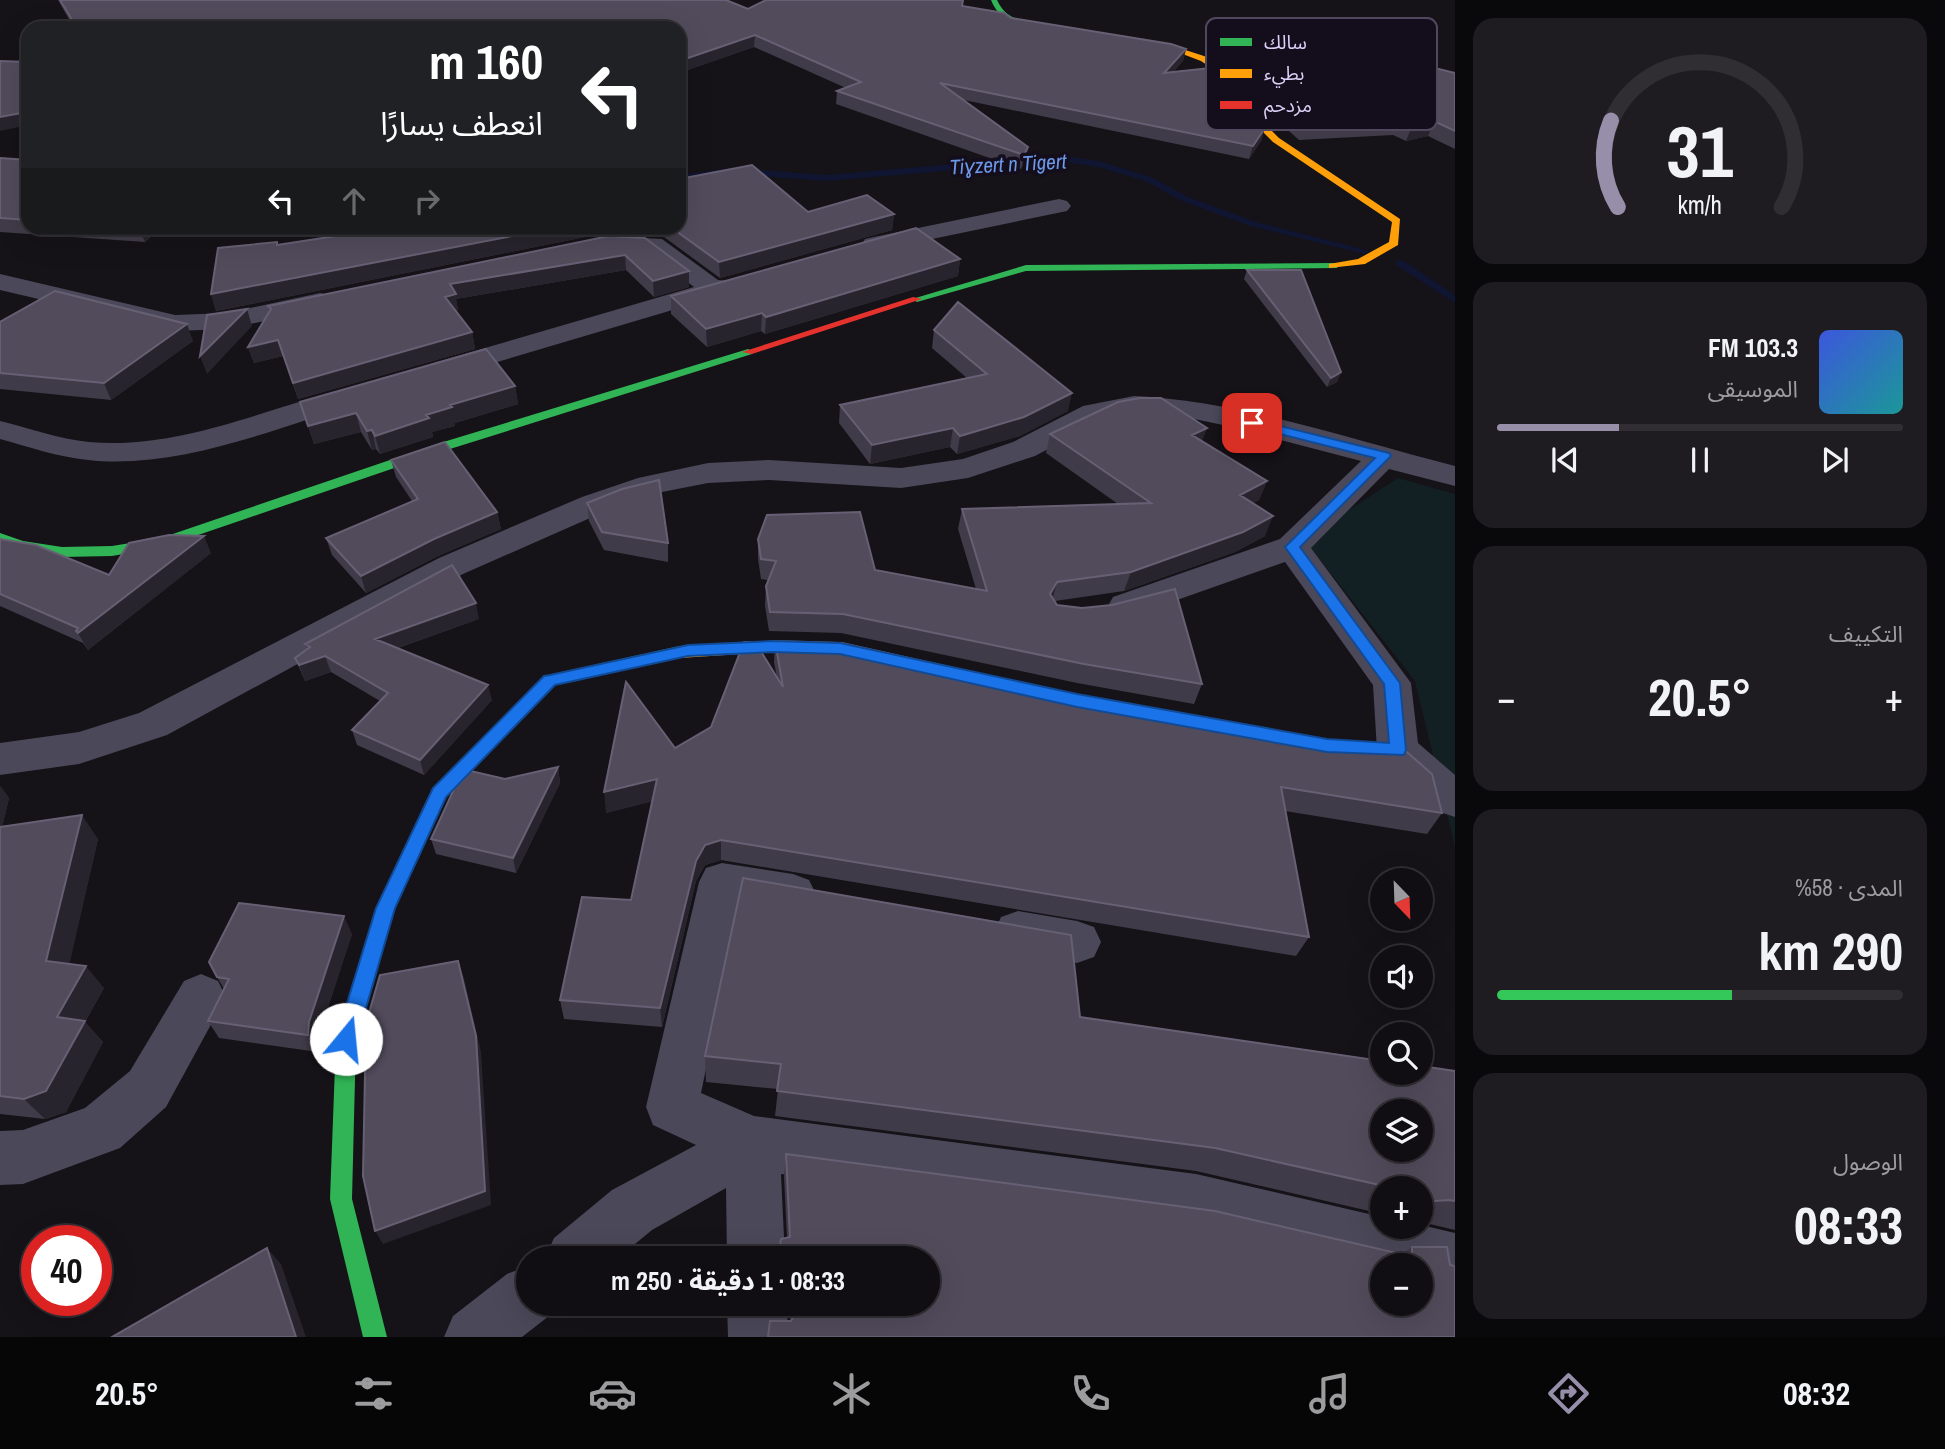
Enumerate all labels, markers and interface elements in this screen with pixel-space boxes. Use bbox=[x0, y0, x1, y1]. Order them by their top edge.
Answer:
legend bbox=[1206, 18, 1437, 130]
text: 160 m bbox=[429, 28, 543, 94]
text: سالك bbox=[1264, 29, 1307, 55]
icon: left bbox=[567, 49, 658, 140]
text: بطيء bbox=[1264, 60, 1304, 88]
text: مزدحم bbox=[1264, 92, 1312, 120]
text: انعطف يسارًا bbox=[380, 102, 543, 145]
text: 31 bbox=[1667, 102, 1734, 200]
water label: Tiɣzert n Tigert bbox=[949, 146, 1068, 182]
icon: left bbox=[262, 182, 300, 220]
icon: ahead bbox=[335, 182, 373, 220]
icon: right bbox=[408, 182, 446, 220]
text: km/h bbox=[1678, 188, 1722, 222]
text: 103.3 FM bbox=[1708, 330, 1798, 365]
text: الموسيقى bbox=[1707, 373, 1798, 404]
pin bbox=[1222, 393, 1282, 453]
icon: arrive bbox=[1233, 404, 1271, 442]
icon: previous bbox=[1546, 441, 1584, 479]
icon: pause bbox=[1681, 441, 1719, 479]
icon: next bbox=[1816, 441, 1854, 479]
text: التكييف bbox=[1829, 618, 1903, 649]
text: 20.5° bbox=[1648, 662, 1752, 732]
text: − bbox=[1497, 672, 1515, 723]
text: + bbox=[1885, 672, 1903, 723]
north arrow bbox=[1370, 868, 1433, 931]
map controls bbox=[1370, 868, 1433, 1316]
text: المدى · 58% bbox=[1795, 872, 1903, 903]
text: 290 km bbox=[1758, 916, 1903, 986]
button: sound bbox=[1370, 945, 1433, 1008]
position arrow bbox=[309, 1002, 383, 1076]
button: search bbox=[1370, 1022, 1433, 1085]
button: layers bbox=[1370, 1099, 1433, 1162]
text: الوصول bbox=[1833, 1146, 1903, 1177]
button: + bbox=[1370, 1176, 1433, 1239]
text: 08:33 bbox=[1794, 1190, 1903, 1260]
speed limit sign: 40 bbox=[21, 1225, 112, 1316]
button: − bbox=[1370, 1253, 1433, 1316]
text: 08:33 · 1 دقيقة · 250 m bbox=[611, 1263, 845, 1298]
icon: filters bbox=[349, 1369, 398, 1418]
icon: car bbox=[588, 1369, 637, 1418]
icon: climate bbox=[827, 1369, 876, 1418]
icon: phone bbox=[1066, 1369, 1115, 1418]
icon: music bbox=[1305, 1369, 1354, 1418]
icon: directions bbox=[1544, 1369, 1593, 1418]
text: 20.5° bbox=[95, 1372, 159, 1415]
text: 08:32 bbox=[1783, 1372, 1850, 1415]

